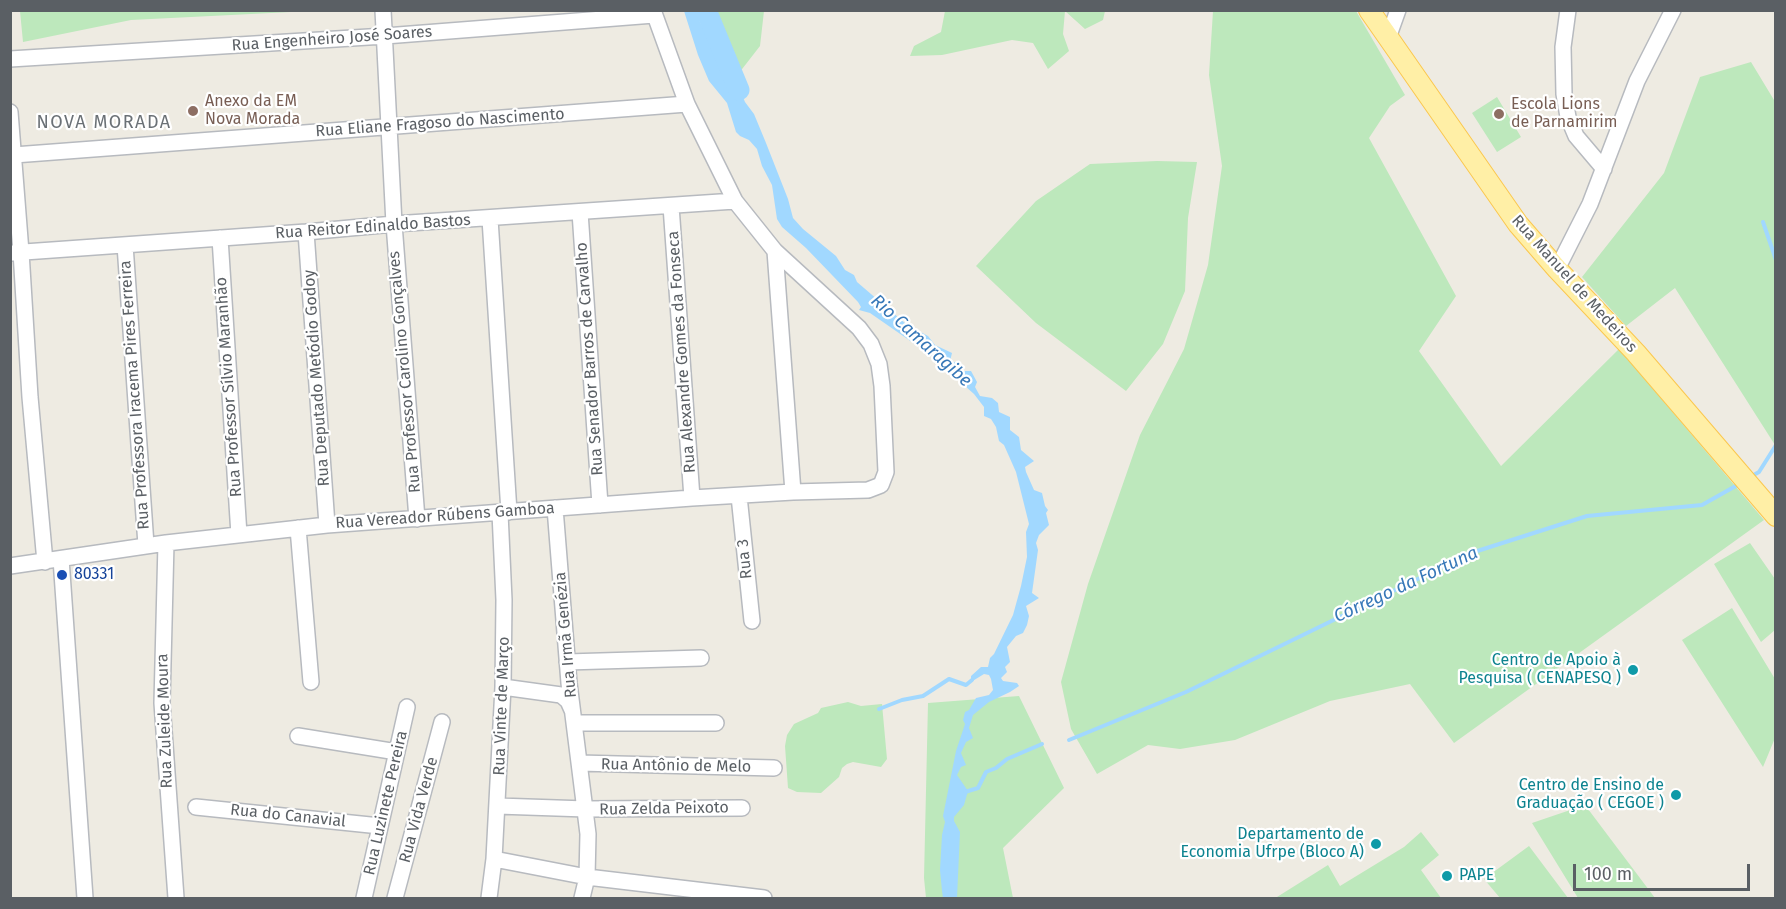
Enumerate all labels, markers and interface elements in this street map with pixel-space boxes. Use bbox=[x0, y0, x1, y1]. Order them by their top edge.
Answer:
street label: Rua Engenheiro José Soares bbox=[231, 22, 433, 56]
place label: Anexo da EM Nova Morada bbox=[205, 92, 300, 130]
place label: Escola Lions de Parnamirim bbox=[1511, 95, 1618, 133]
marker: Anexo da EM Nova Morada bbox=[186, 104, 200, 118]
street label: Rua Eliane Fragoso do Nascimento bbox=[315, 105, 565, 141]
marker: Escola Lions de Parnamirim bbox=[1492, 107, 1506, 121]
district label: NOVA MORADA bbox=[36, 112, 172, 134]
street label: Rua Reitor Edinaldo Bastos bbox=[275, 211, 471, 243]
street label: Rua Manuel de Medeiros bbox=[1507, 211, 1641, 357]
street label: Rua Alexandre Gomes da Fonseca bbox=[664, 230, 700, 474]
street label: Rua Senador Barros de Carvalho bbox=[572, 242, 608, 476]
street label: Rua Professor Carolino Gonçalves bbox=[385, 250, 425, 494]
street label: Rua Professora Iracema Pires Ferreira bbox=[116, 260, 154, 530]
street label: Rua Deputado Metódio Godoy bbox=[300, 269, 334, 487]
street label: Rua Professor Sílvio Maranhão bbox=[212, 276, 246, 498]
water label: Rio Camaragibe bbox=[866, 290, 976, 392]
street label: Rua Vereador Rúbens Gamboa bbox=[335, 499, 555, 533]
street label: Rua 3 bbox=[733, 538, 757, 580]
water label: Córrego da Fortuna bbox=[1331, 542, 1481, 628]
place label: 80331 bbox=[74, 565, 114, 585]
marker: 80331 bbox=[55, 568, 69, 582]
street label: Rua Irmã Genézia bbox=[551, 571, 581, 699]
street label: Rua Vinte de Março bbox=[490, 636, 514, 776]
place label: Centro de Apoio à Pesquisa ( CENAPESQ ) bbox=[1458, 651, 1621, 689]
street label: Rua Zuleide Moura bbox=[153, 653, 177, 789]
marker: Centro de Apoio à Pesquisa ( CENAPESQ ) bbox=[1626, 663, 1640, 677]
street label: Rua Luzinete Pereira bbox=[360, 729, 412, 877]
street label: Rua Vida Verde bbox=[396, 755, 442, 865]
street label: Rua Antônio de Melo bbox=[601, 755, 751, 777]
place label: Centro de Ensino de Graduação ( CEGOE ) bbox=[1516, 776, 1664, 814]
marker: Centro de Ensino de Graduação ( CEGOE ) bbox=[1669, 788, 1683, 802]
street label: Rua Zelda Peixoto bbox=[599, 798, 729, 820]
street label: Rua do Canavial bbox=[229, 800, 347, 832]
place label: Departamento de Economia Ufrpe (Bloco A) bbox=[1180, 825, 1364, 863]
marker: Departamento de Economia Ufrpe (Bloco A) bbox=[1369, 837, 1383, 851]
scale bar bbox=[1576, 852, 1753, 890]
text: 100 m bbox=[1584, 863, 1632, 885]
place label: PAPE bbox=[1459, 866, 1494, 886]
marker: PAPE bbox=[1440, 869, 1454, 883]

